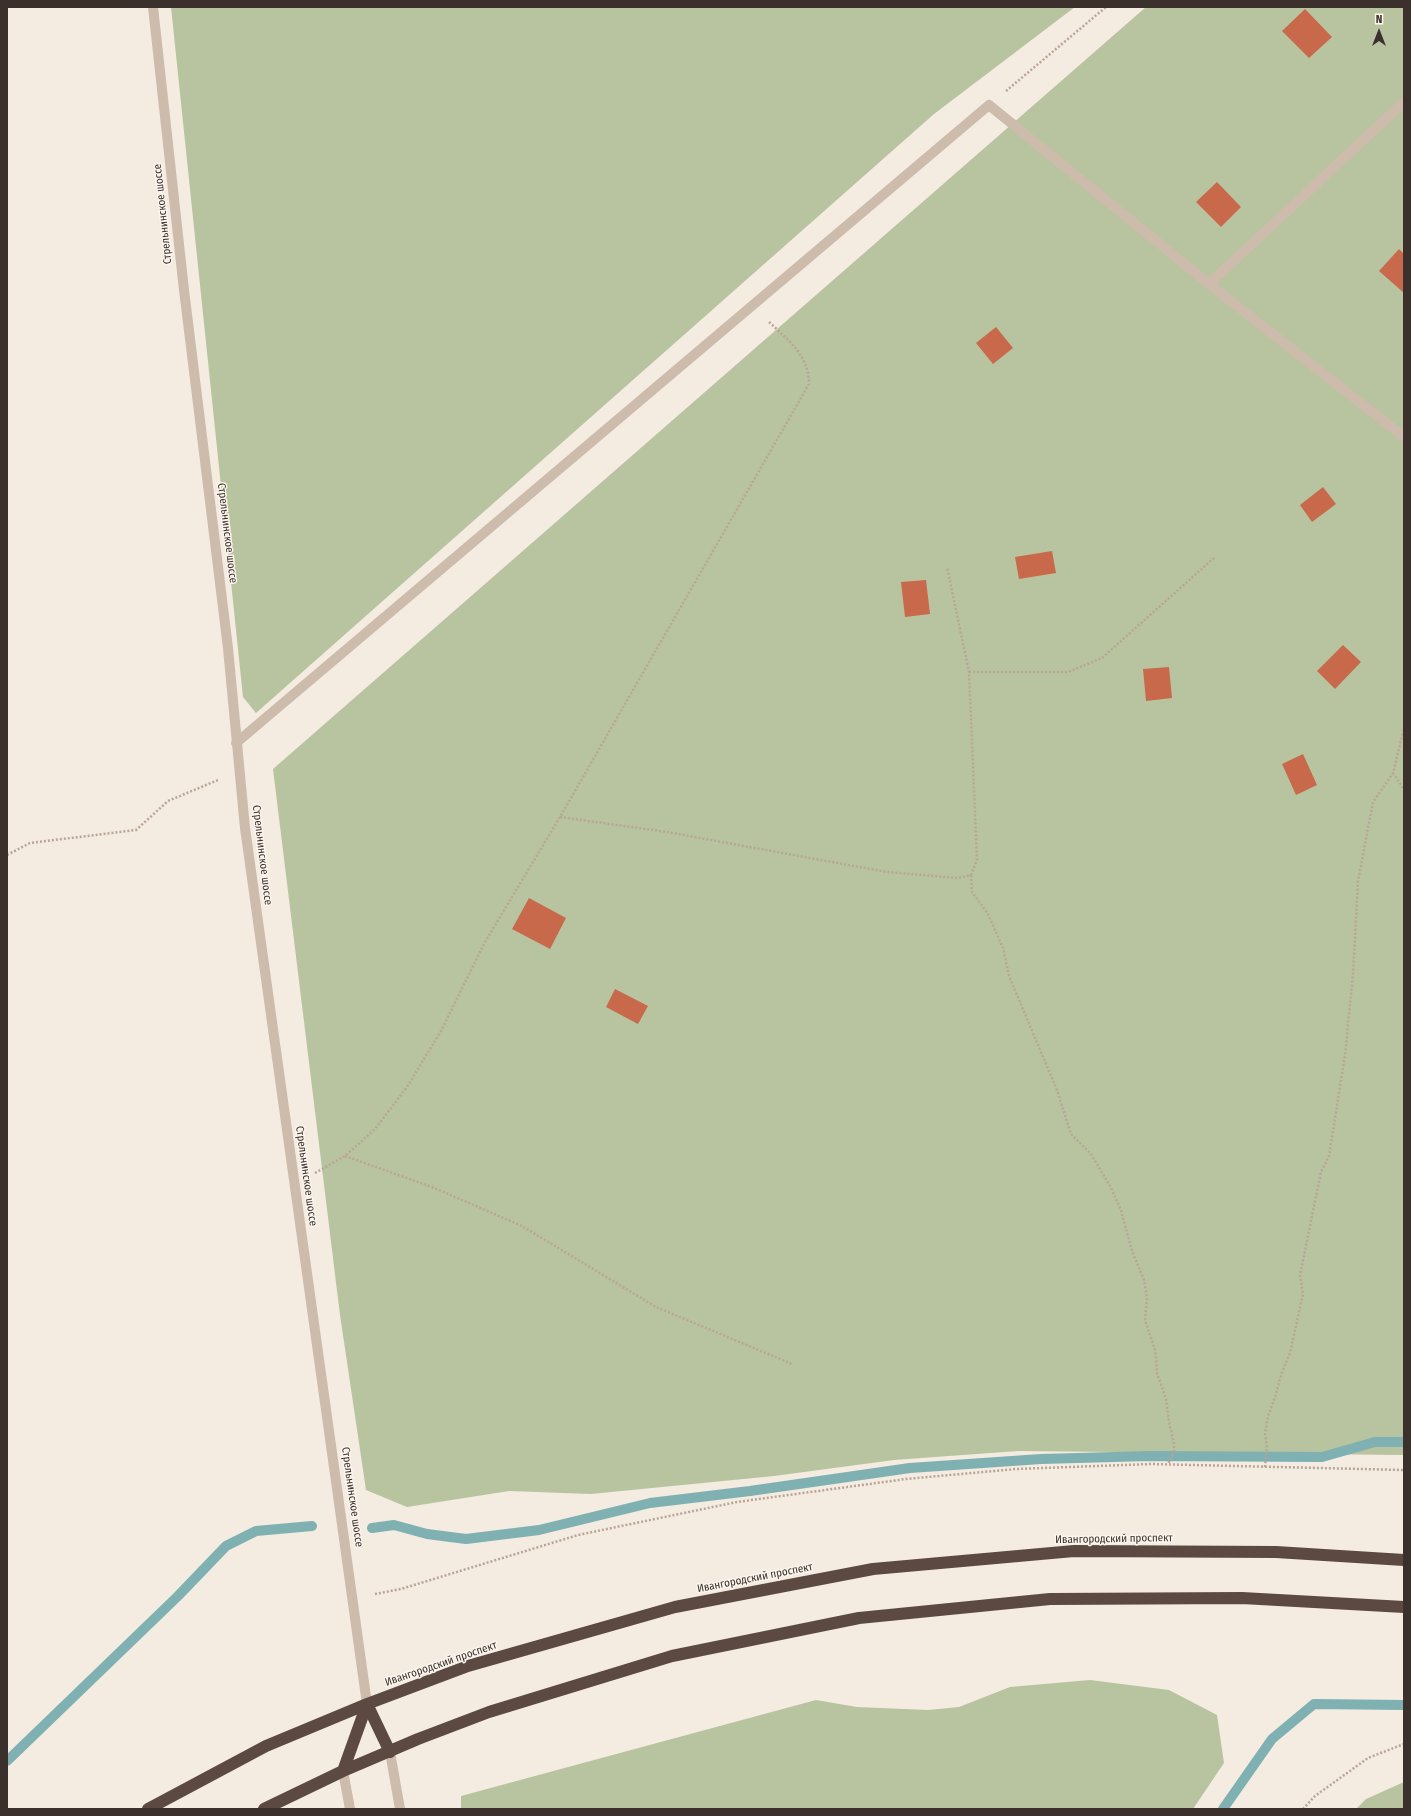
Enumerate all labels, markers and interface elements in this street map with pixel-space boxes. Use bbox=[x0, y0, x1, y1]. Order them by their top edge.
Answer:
north arrow bbox=[1359, 12, 1399, 52]
text: N bbox=[1376, 13, 1382, 26]
street label: Стрельнинское шоссе bbox=[151, 163, 175, 265]
street label: Стрельнинское шоссе bbox=[214, 482, 240, 584]
street label: Стрельнинское шоссе bbox=[249, 804, 275, 906]
street label: Стрельнинское шоссе bbox=[292, 1125, 320, 1227]
street label: Стрельнинское шоссе bbox=[338, 1446, 366, 1548]
street label: Ивангородский проспект bbox=[1055, 1531, 1173, 1547]
street label: Ивангородский проспект bbox=[696, 1560, 814, 1596]
street label: Ивангородский проспект bbox=[383, 1639, 499, 1689]

